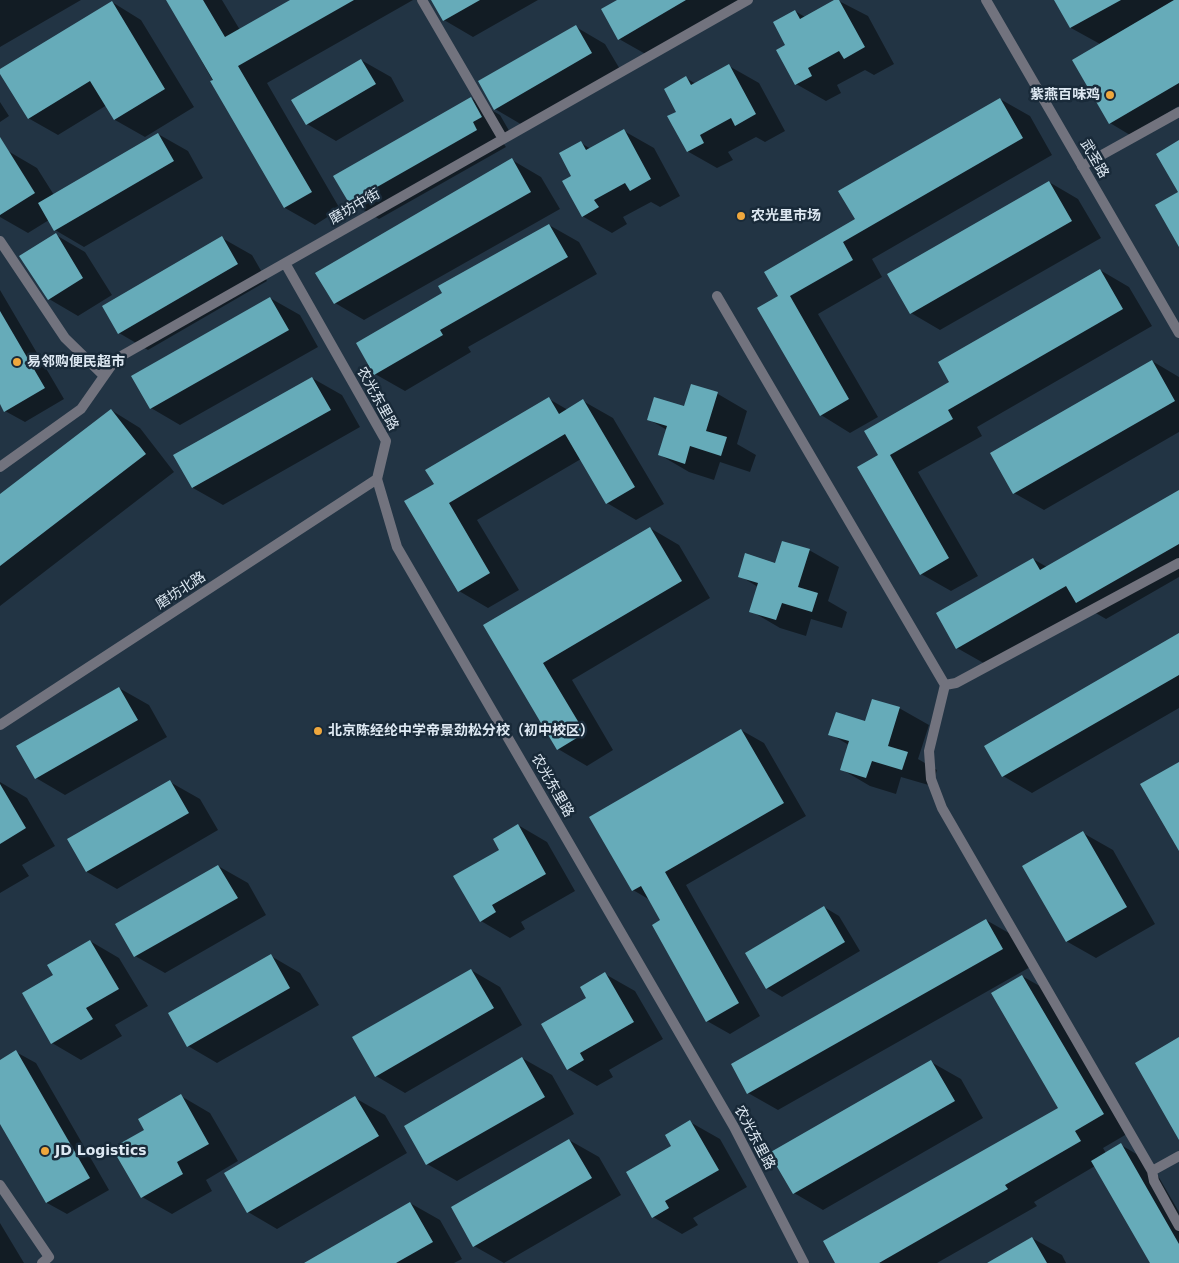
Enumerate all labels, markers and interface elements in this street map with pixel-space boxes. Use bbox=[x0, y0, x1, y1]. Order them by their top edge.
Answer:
place label: 紫燕百味鸡 bbox=[1030, 87, 1100, 103]
marker: 紫燕百味鸡 bbox=[1104, 89, 1116, 101]
street label: 武圣路 bbox=[1076, 137, 1112, 181]
street label: 磨坊中街 bbox=[327, 186, 383, 228]
place label: 农光里市场 bbox=[751, 208, 821, 224]
marker: 农光里市场 bbox=[735, 210, 747, 222]
place label: 易邻购便民超市 bbox=[27, 354, 125, 370]
marker: 易邻购便民超市 bbox=[11, 356, 23, 368]
street label: 农光东里路 bbox=[353, 364, 401, 434]
street label: 磨坊北路 bbox=[153, 569, 209, 613]
place label: 北京陈经纶中学帝景劲松分校（初中校区） bbox=[328, 723, 594, 739]
marker: 北京陈经纶中学帝景劲松分校（初中校区） bbox=[312, 725, 324, 737]
street label: 农光东里路 bbox=[527, 751, 577, 821]
street label: 农光东里路 bbox=[730, 1103, 778, 1173]
place label: JD Logistics bbox=[55, 1143, 147, 1159]
marker: JD Logistics bbox=[39, 1145, 51, 1157]

